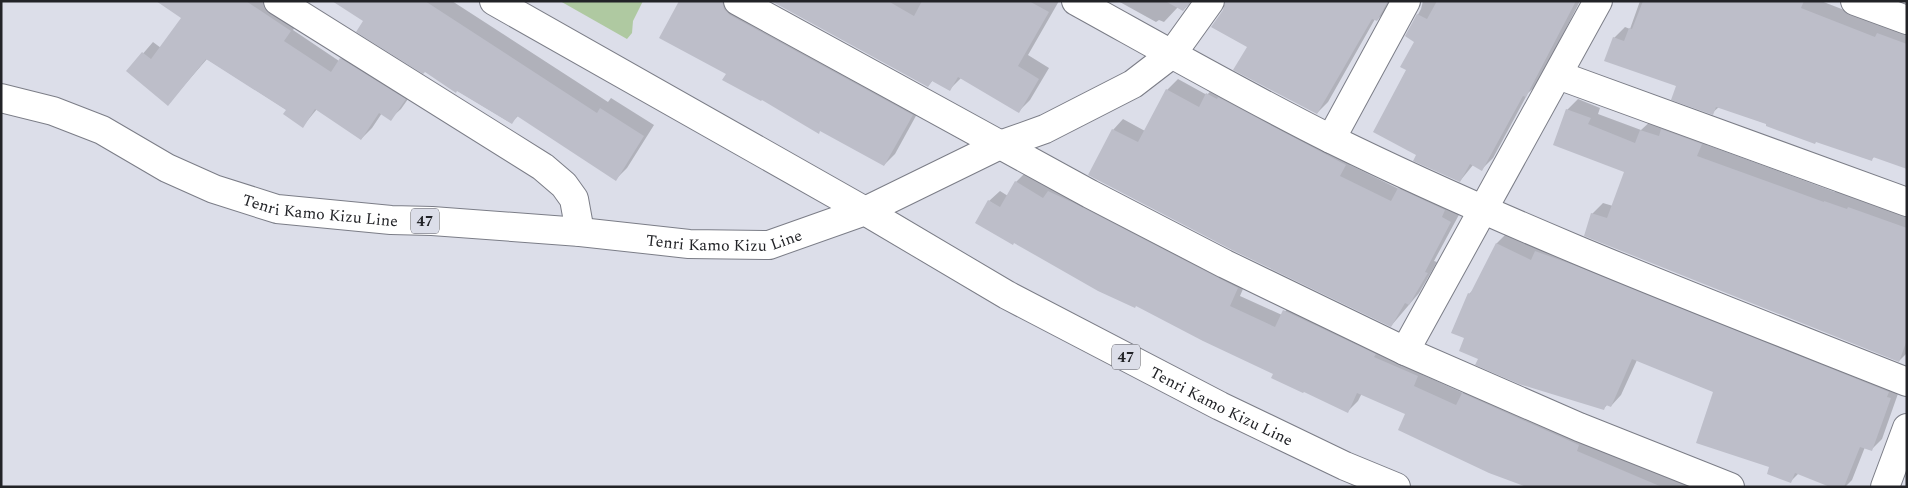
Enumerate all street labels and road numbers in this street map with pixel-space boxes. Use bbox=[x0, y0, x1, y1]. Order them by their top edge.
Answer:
street label: Tenri Kamo Kizu Line bbox=[239, 188, 398, 233]
road number: 47 bbox=[411, 208, 439, 234]
street label: Tenri Kamo Kizu Line bbox=[645, 223, 805, 258]
road number: 47 bbox=[1112, 344, 1140, 370]
street label: Tenri Kamo Kizu Line bbox=[1145, 361, 1297, 452]

